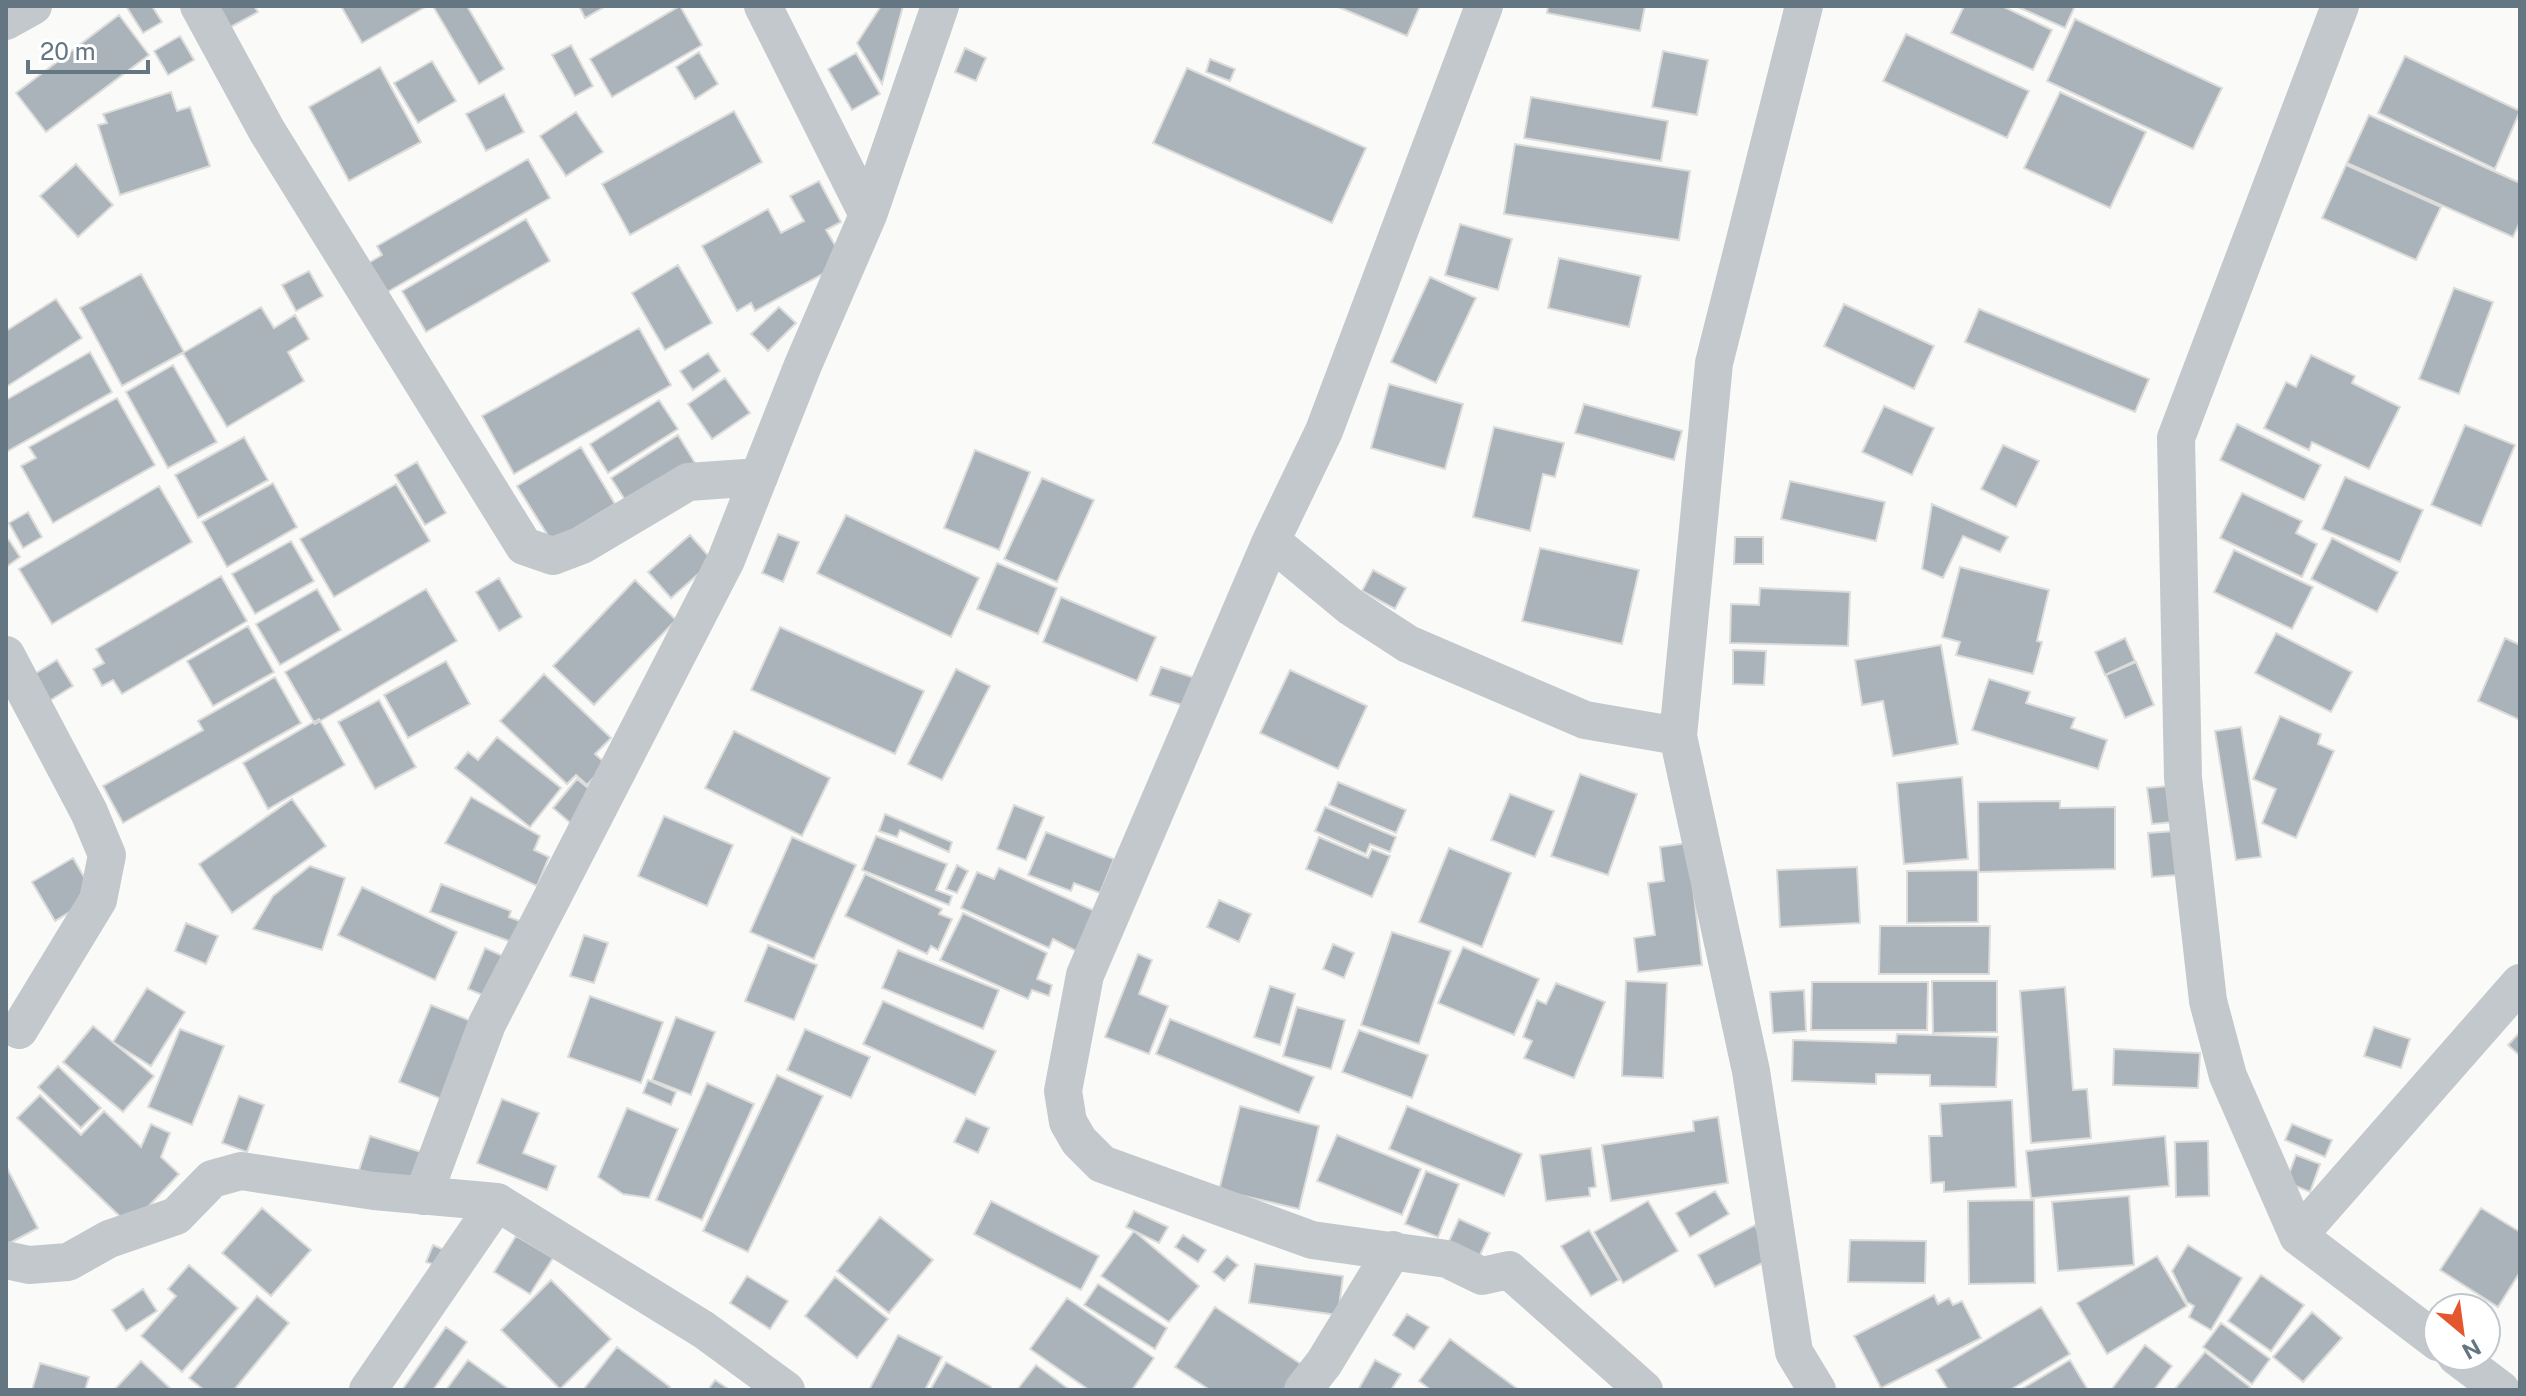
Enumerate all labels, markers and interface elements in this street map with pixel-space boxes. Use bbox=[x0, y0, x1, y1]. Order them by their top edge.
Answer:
scale bar bbox=[28, 24, 148, 74]
text: 20 m bbox=[40, 37, 96, 65]
north arrow bbox=[2422, 1292, 2502, 1372]
text: N bbox=[2458, 1334, 2486, 1365]

